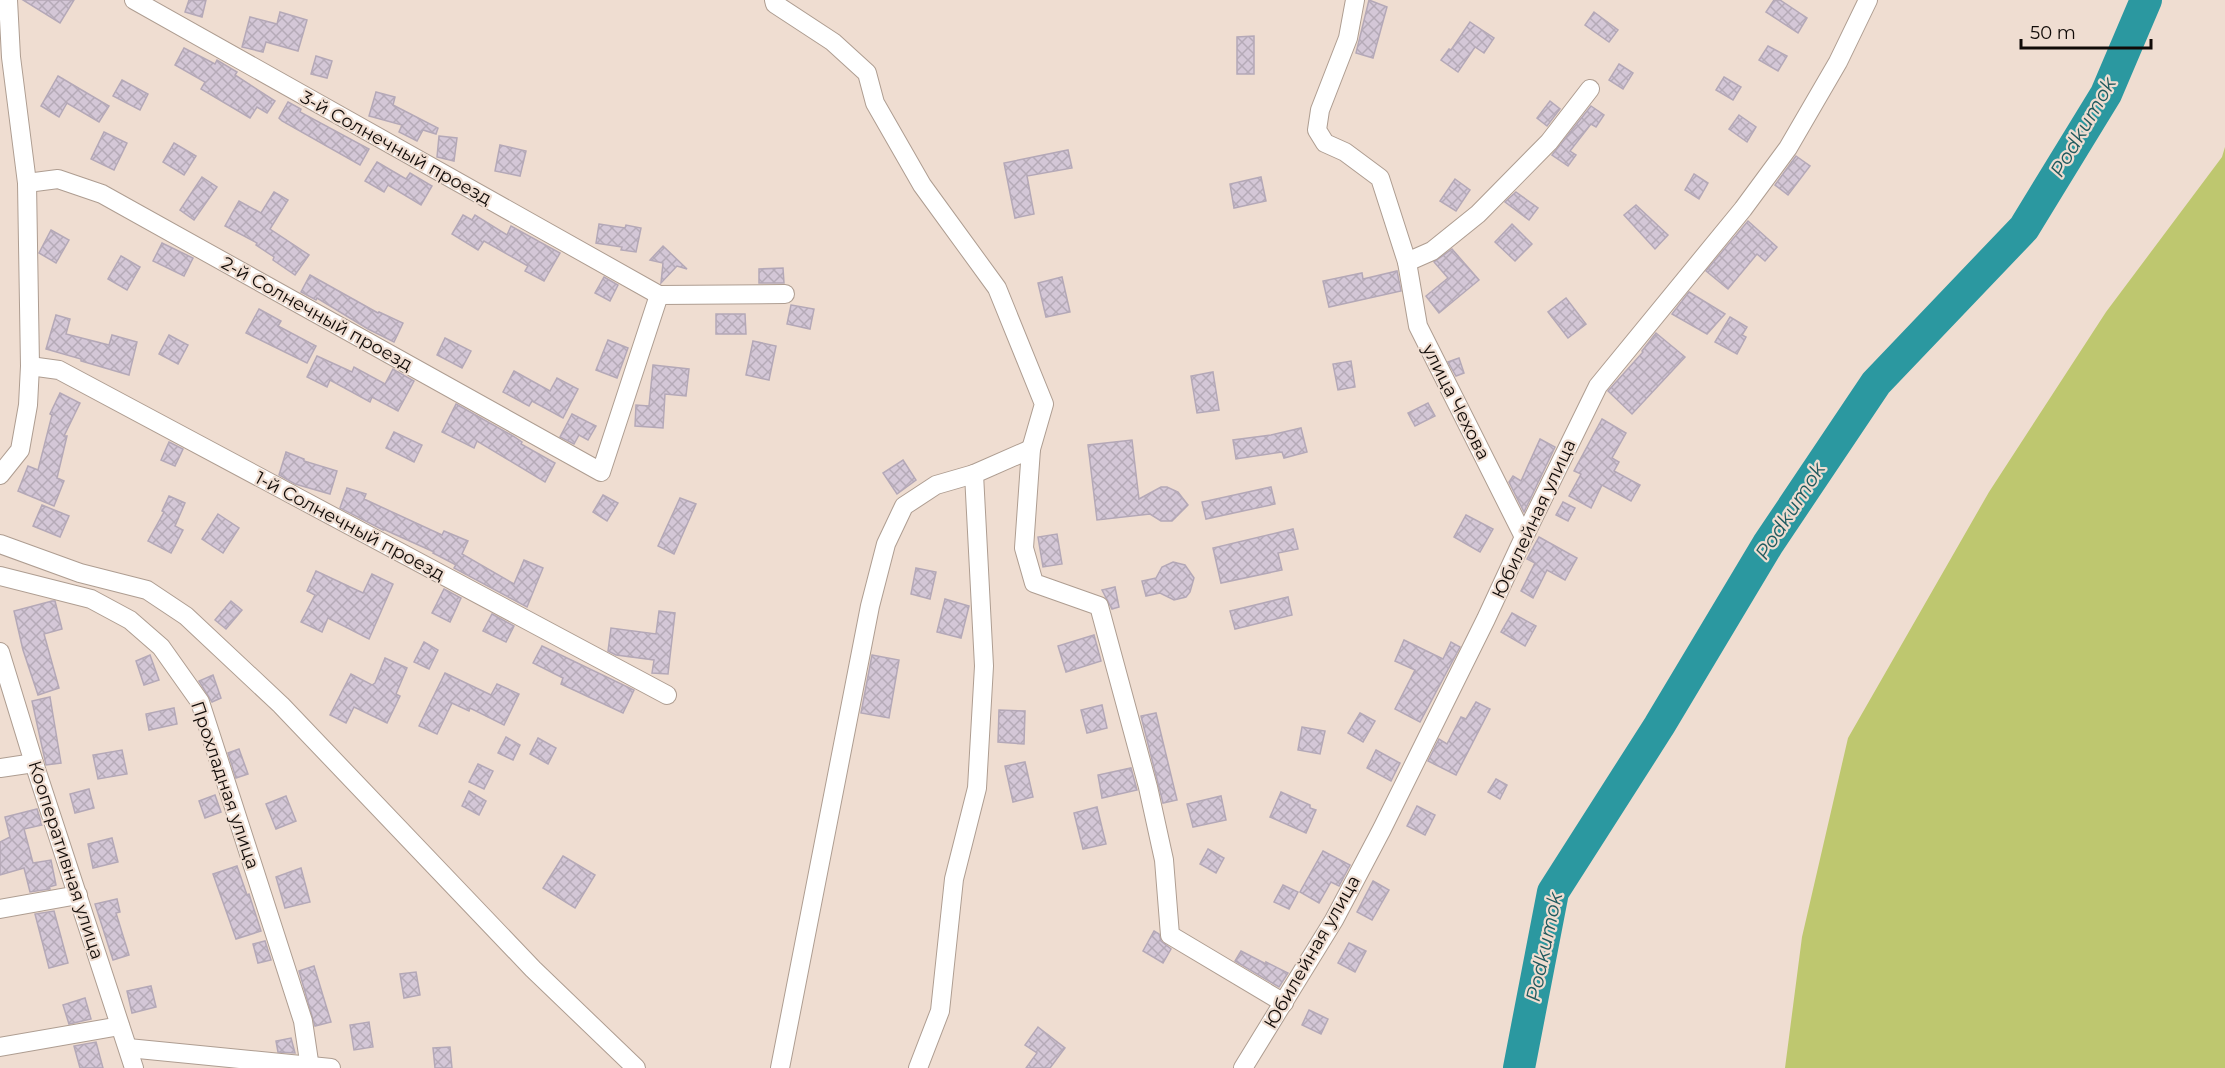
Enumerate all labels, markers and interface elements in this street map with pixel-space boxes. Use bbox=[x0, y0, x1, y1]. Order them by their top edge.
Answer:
scale bar bbox=[2021, 12, 2152, 50]
text: 50 m bbox=[2030, 22, 2076, 44]
water label: Podkumok bbox=[2045, 72, 2122, 181]
street label: 3-й Солнечный проезд bbox=[297, 86, 496, 210]
street label: 2-й Солнечный проезд bbox=[218, 252, 417, 376]
street label: улица Чехова bbox=[1417, 340, 1495, 463]
street label: Юбилейная улица bbox=[1487, 436, 1581, 602]
water label: Podkumok bbox=[1750, 457, 1831, 564]
street label: 1-й Солнечный проезд bbox=[251, 467, 449, 586]
street label: Прохладная улица bbox=[186, 698, 264, 872]
street label: Кооперативная улица bbox=[24, 758, 108, 962]
street label: Юбилейная улица bbox=[1259, 871, 1365, 1033]
water label: Podkumok bbox=[1521, 889, 1568, 1004]

